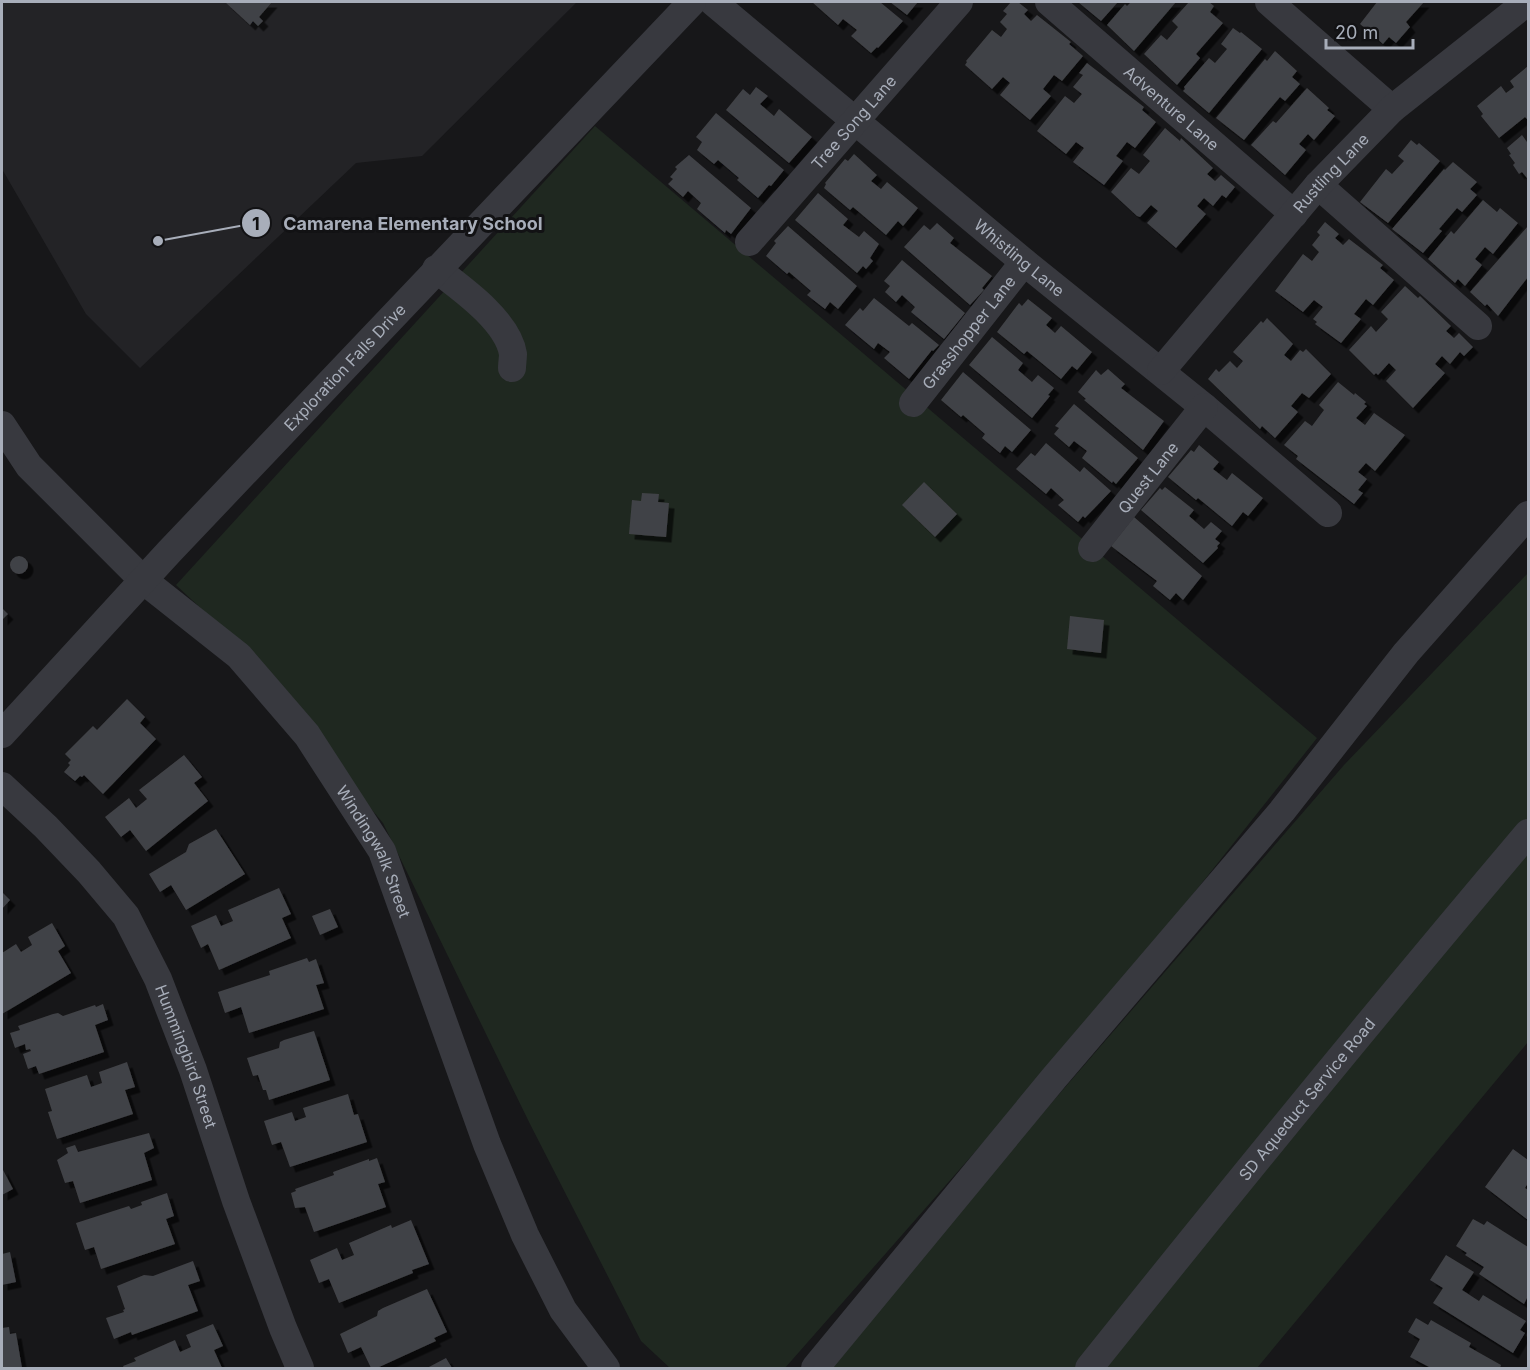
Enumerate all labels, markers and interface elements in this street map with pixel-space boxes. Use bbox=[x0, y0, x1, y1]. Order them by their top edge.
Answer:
scale bar bbox=[1326, 12, 1413, 50]
text: 20 m bbox=[1335, 22, 1378, 43]
street label: Adventure Lane bbox=[1120, 61, 1223, 155]
street label: Tree Song Lane bbox=[807, 71, 900, 174]
street label: Rustling Lane bbox=[1289, 129, 1373, 217]
callout: Camarena Elementary School bbox=[241, 205, 554, 241]
text: 1 bbox=[252, 213, 260, 234]
text: Camarena Elementary School bbox=[283, 213, 543, 234]
street label: Whistling Lane bbox=[970, 215, 1069, 301]
street label: Grasshopper Lane bbox=[918, 271, 1020, 393]
street label: Exploration Falls Drive bbox=[280, 300, 410, 435]
street label: Quest Lane bbox=[1113, 438, 1183, 517]
street label: Windingwalk Street bbox=[332, 781, 415, 920]
street label: Hummingbird Street bbox=[151, 982, 221, 1131]
street label: SD Aqueduct Service Road bbox=[1234, 1014, 1379, 1185]

